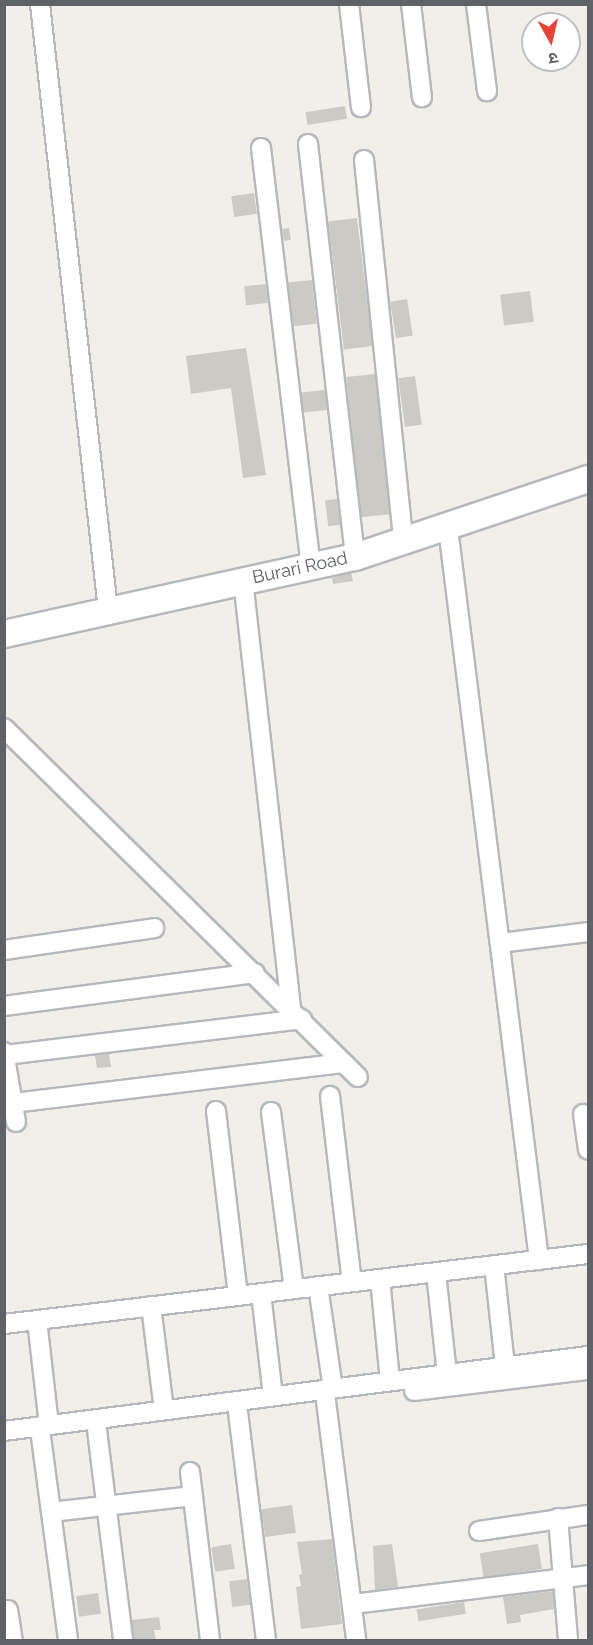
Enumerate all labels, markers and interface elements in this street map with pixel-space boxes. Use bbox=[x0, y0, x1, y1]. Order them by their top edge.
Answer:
north arrow bbox=[521, 12, 581, 72]
text: उ bbox=[547, 48, 559, 68]
street label: Burari Road bbox=[250, 547, 350, 589]

